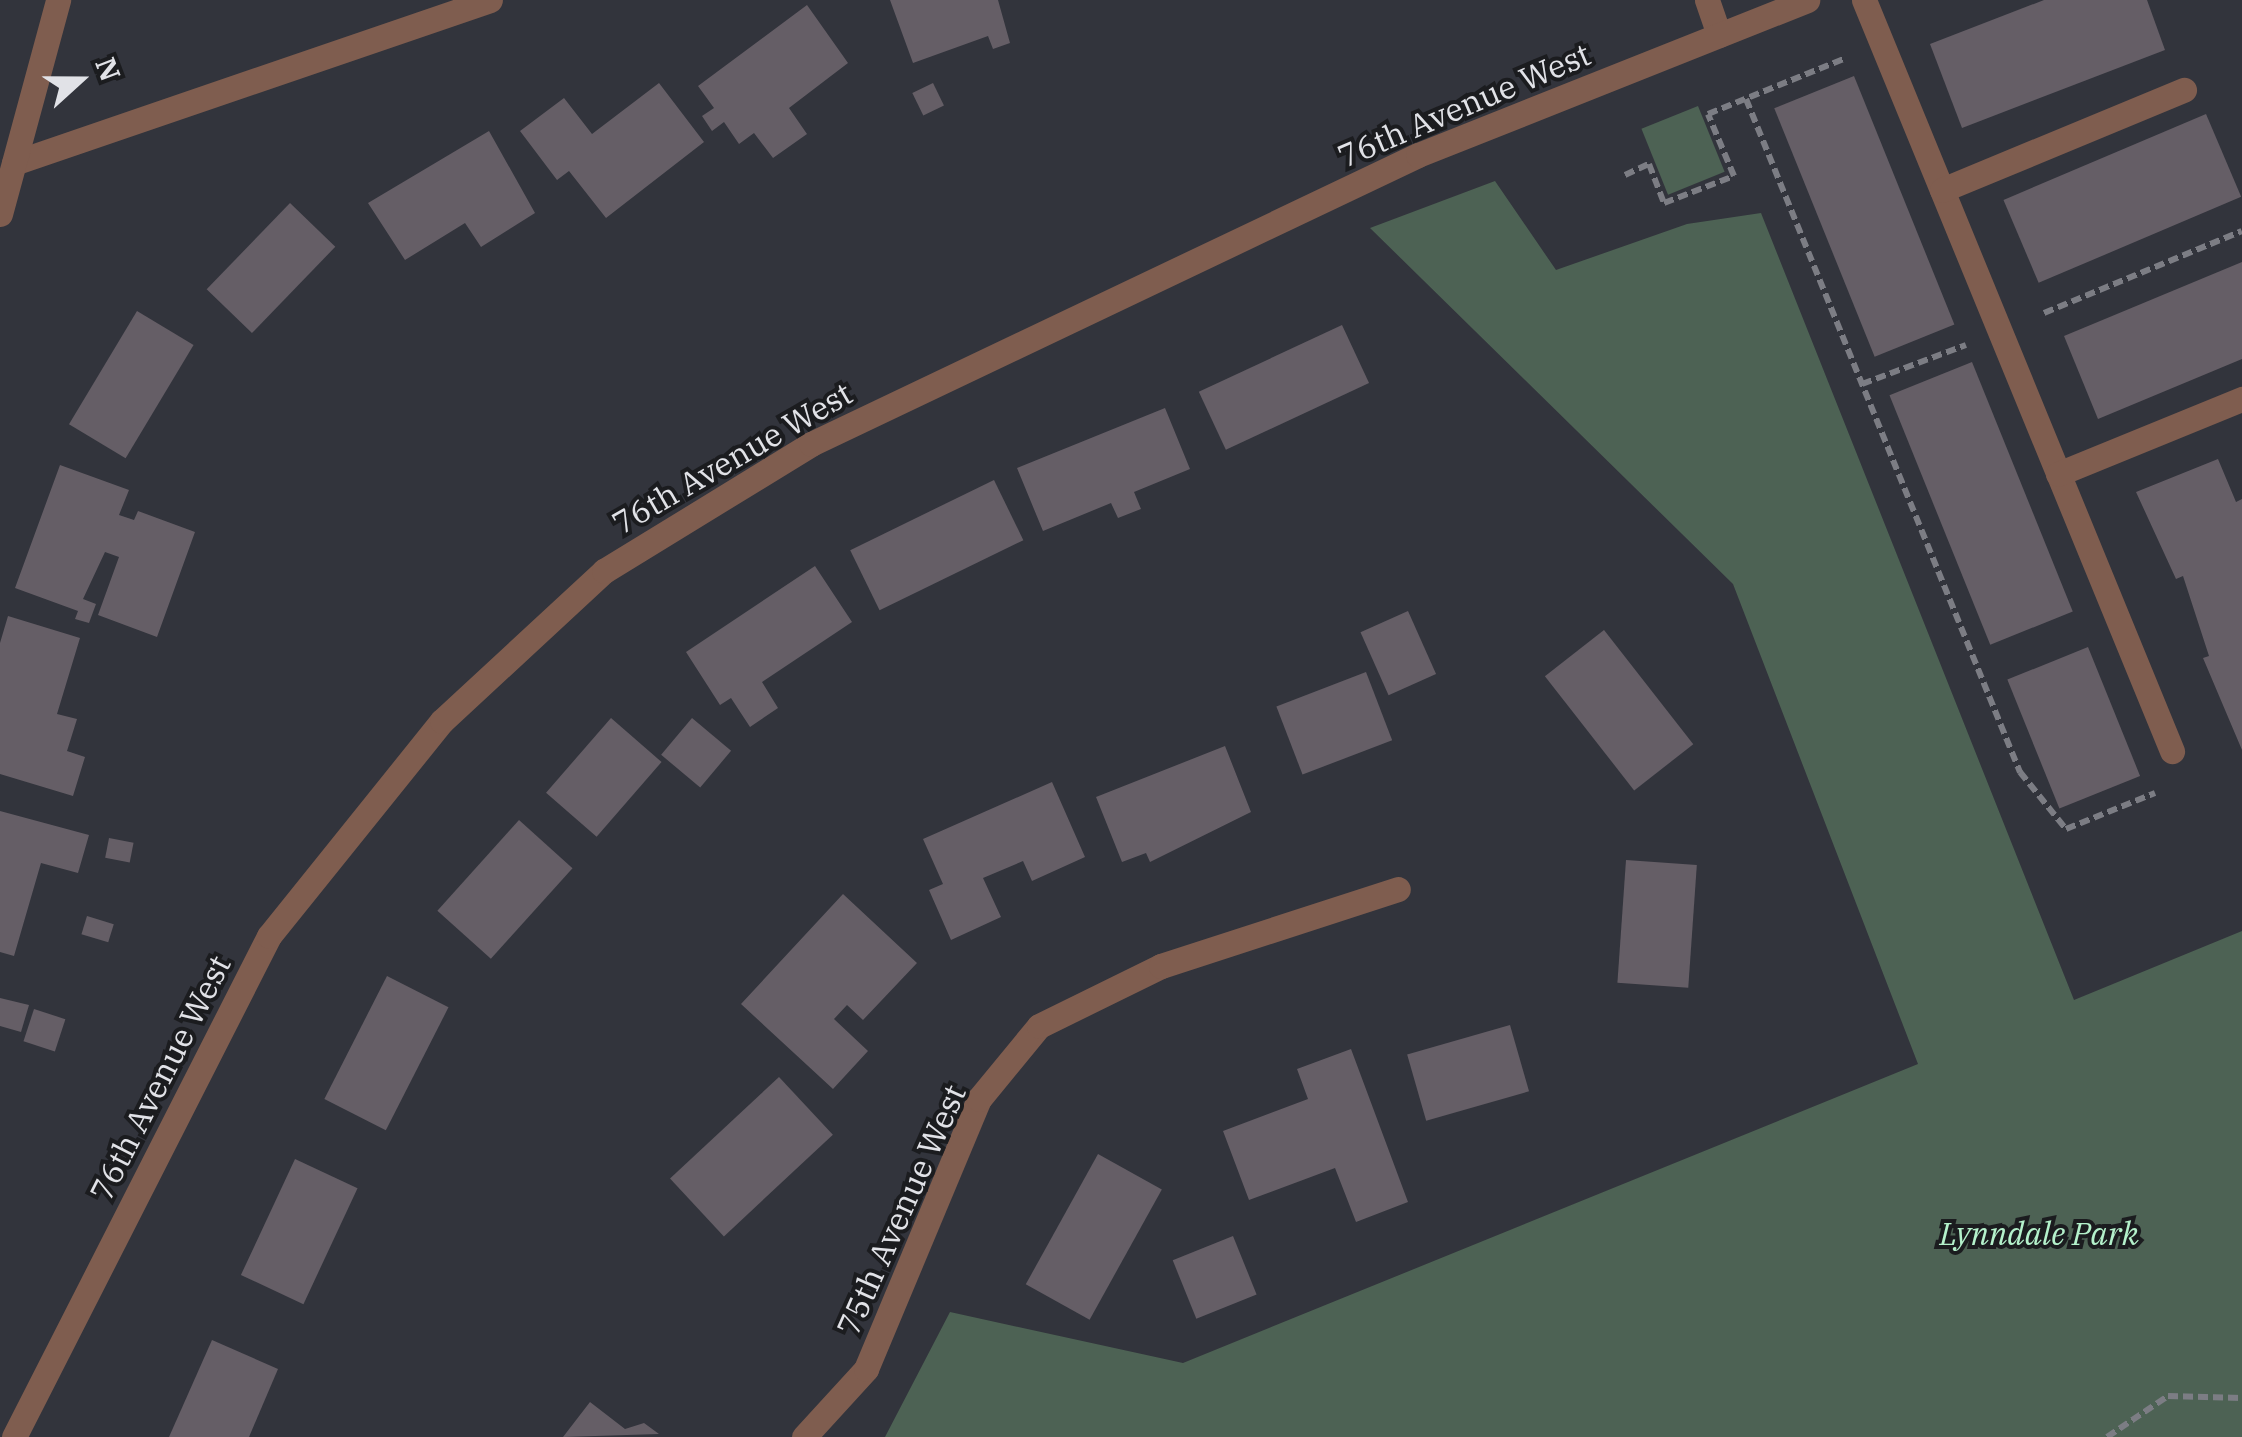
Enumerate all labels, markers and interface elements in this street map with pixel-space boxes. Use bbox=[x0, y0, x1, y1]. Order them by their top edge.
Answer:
north arrow bbox=[30, 30, 130, 130]
street label: 76th Avenue West bbox=[1332, 35, 1596, 175]
text: N bbox=[87, 52, 130, 86]
street label: 76th Avenue West bbox=[605, 374, 859, 542]
street label: 76th Avenue West bbox=[82, 949, 238, 1207]
street label: 75th Avenue West bbox=[828, 1079, 974, 1341]
park label: Lynndale Park bbox=[1939, 1214, 2139, 1252]

